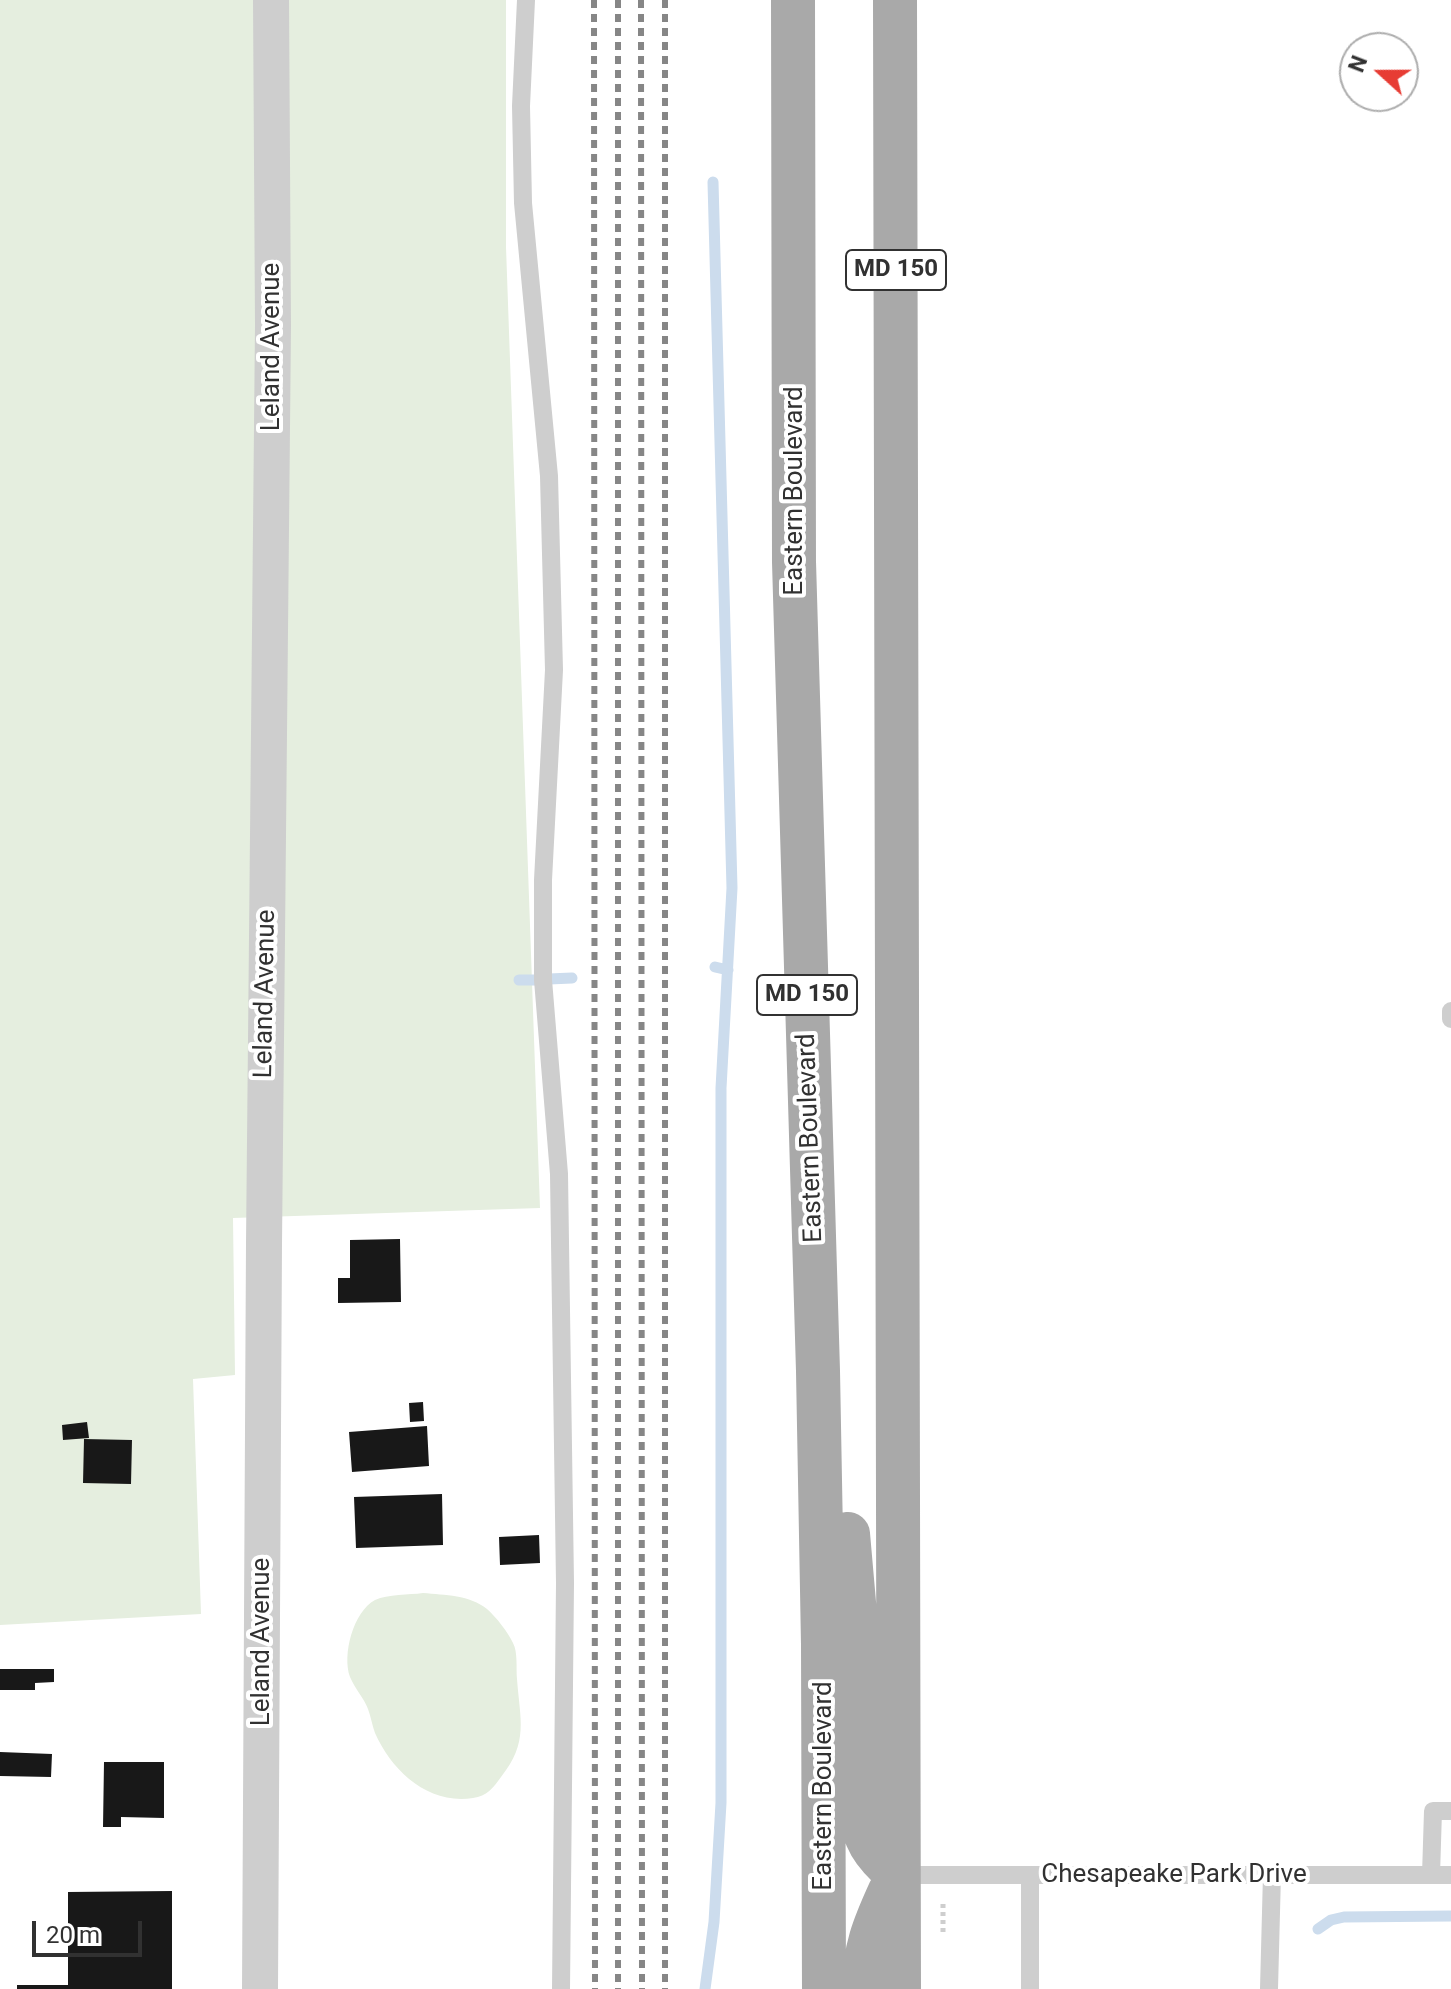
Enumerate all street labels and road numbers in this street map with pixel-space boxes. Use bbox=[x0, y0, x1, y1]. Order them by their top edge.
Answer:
road number: MD 150 bbox=[846, 250, 946, 290]
street label: Leland Avenue bbox=[256, 263, 288, 431]
street label: Eastern Boulevard bbox=[779, 386, 811, 596]
street label: Leland Avenue bbox=[249, 909, 283, 1079]
road number: MD 150 bbox=[757, 975, 857, 1015]
street label: Eastern Boulevard bbox=[792, 1033, 830, 1243]
street label: Leland Avenue bbox=[246, 1558, 278, 1726]
street label: Eastern Boulevard bbox=[808, 1681, 840, 1891]
street label: Chesapeake Park Drive bbox=[1041, 1859, 1307, 1891]

